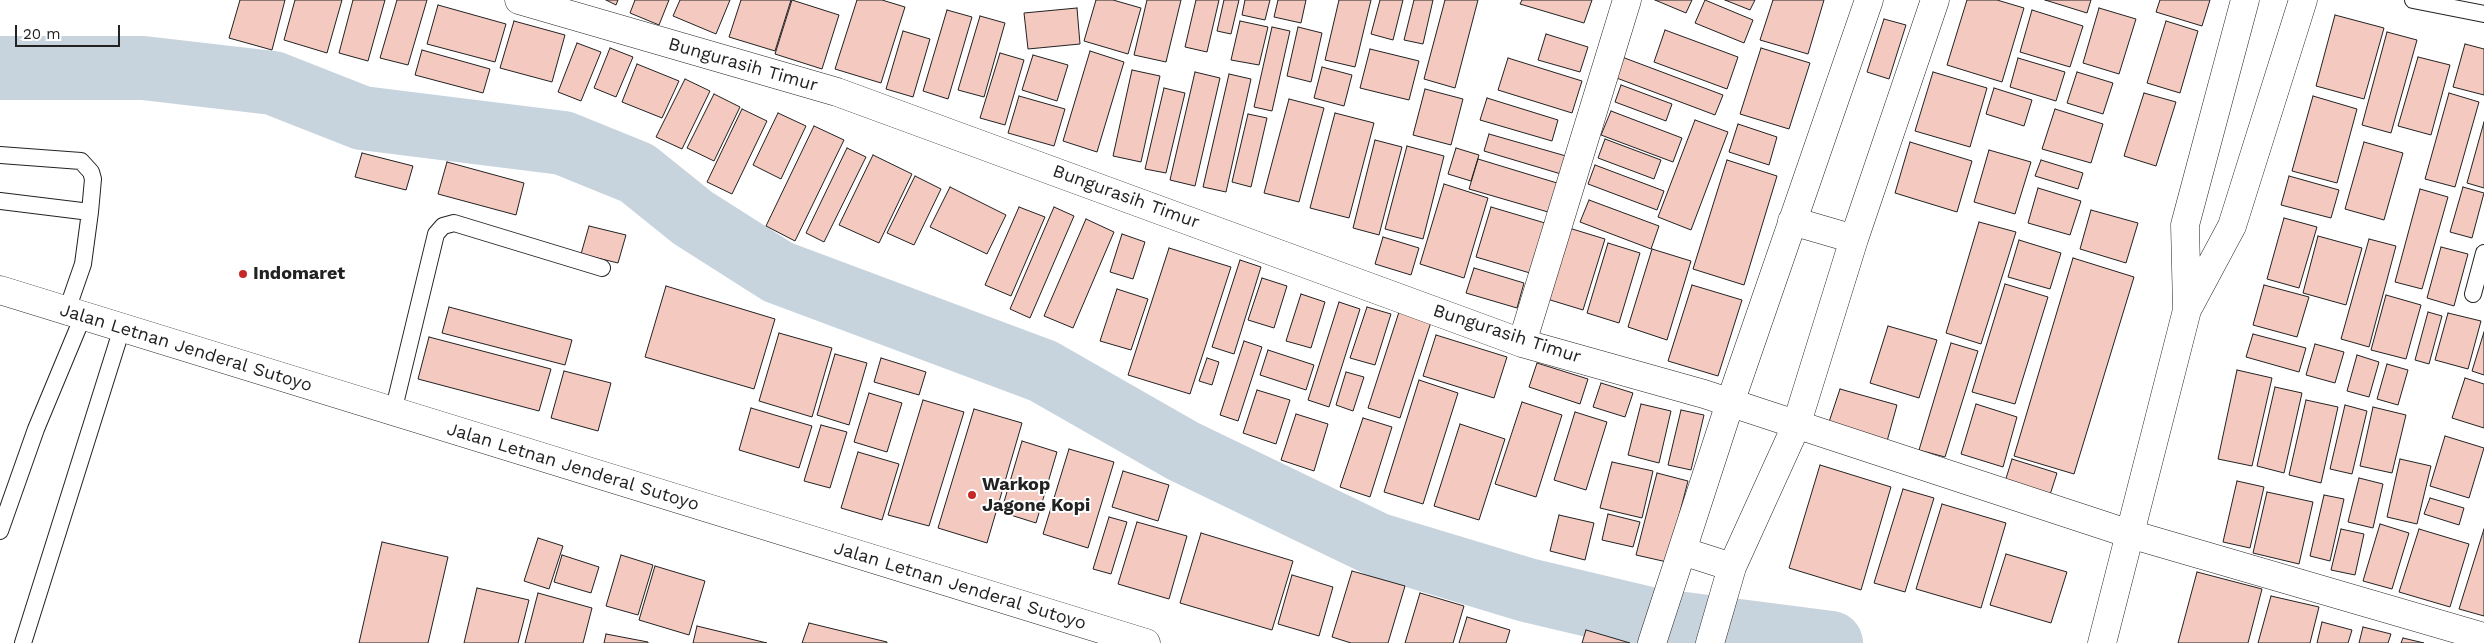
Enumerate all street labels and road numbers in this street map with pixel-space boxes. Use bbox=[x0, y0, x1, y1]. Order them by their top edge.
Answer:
street label: Bungurasih Timur bbox=[666, 33, 820, 97]
street label: Bungurasih Timur bbox=[1050, 160, 1202, 234]
street label: Jalan Letnan Jenderal Sutoyo bbox=[57, 299, 315, 397]
street label: Bungurasih Timur bbox=[1430, 300, 1584, 368]
street label: Jalan Letnan Jenderal Sutoyo bbox=[444, 418, 702, 516]
street label: Jalan Letnan Jenderal Sutoyo bbox=[831, 537, 1089, 635]

